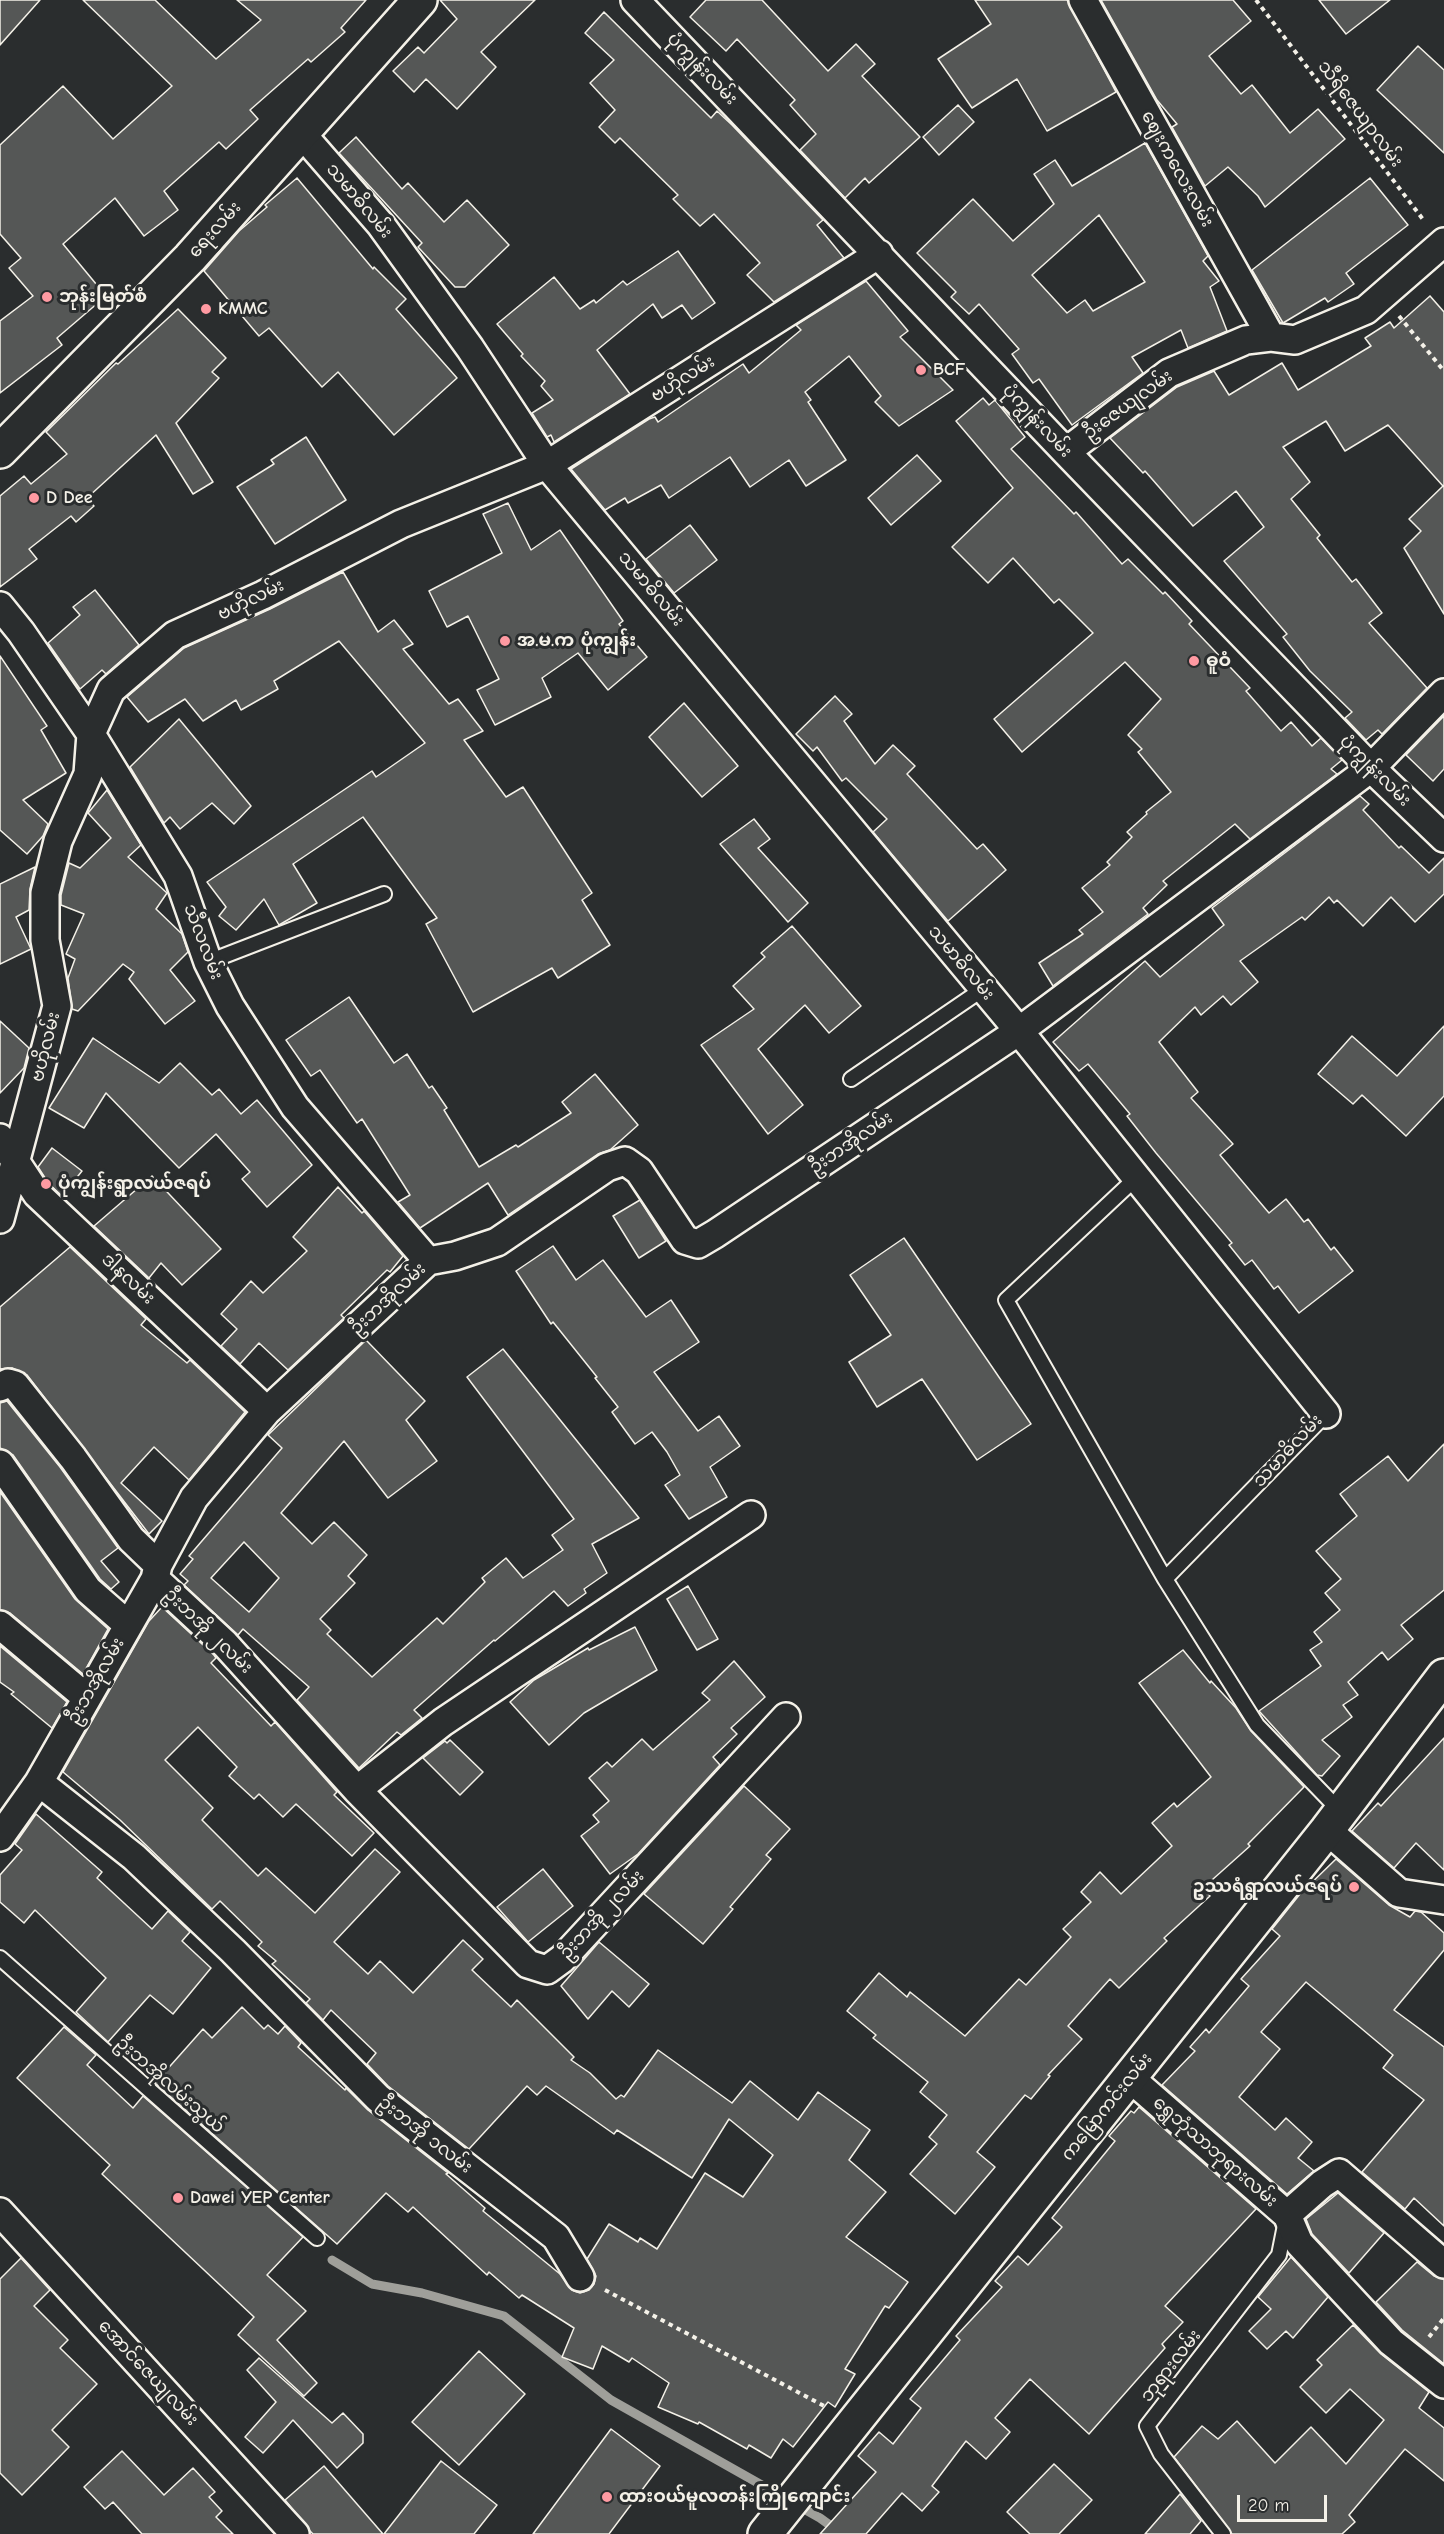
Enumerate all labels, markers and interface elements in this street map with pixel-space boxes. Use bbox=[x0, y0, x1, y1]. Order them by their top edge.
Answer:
street label: ပုံကျွန်းလမ်း bbox=[662, 28, 742, 110]
street label: သီရိဇေယျာလမ်း bbox=[1313, 56, 1407, 172]
street label: ဈေးကလေးလမ်း bbox=[1136, 107, 1218, 231]
street label: သမာဓိလမ်း bbox=[321, 159, 397, 243]
street label: ရေးလမ်း bbox=[184, 197, 246, 263]
place label: ဘုန်းမြတ်စံ bbox=[59, 286, 147, 308]
marker: ဘုန်းမြတ်စံ bbox=[40, 290, 54, 304]
place label: KMMC bbox=[218, 298, 268, 320]
marker: KMMC bbox=[199, 302, 213, 316]
street label: ဗဟိုလမ်း bbox=[647, 351, 719, 407]
place label: BCF bbox=[933, 359, 965, 381]
marker: BCF bbox=[914, 363, 928, 377]
street label: ဦးဇေယျလမ်း bbox=[1079, 365, 1177, 445]
street label: ပုံကျွန်းလမ်း bbox=[998, 380, 1076, 462]
place label: D Dee bbox=[46, 487, 93, 509]
marker: D Dee bbox=[27, 491, 41, 505]
street label: သမာဓိလမ်း bbox=[613, 547, 689, 631]
street label: ဗဟိုလမ်း bbox=[214, 575, 288, 625]
place label: အ.မ.က ပုံကျွန်း bbox=[517, 630, 636, 652]
marker: အ.မ.က ပုံကျွန်း bbox=[498, 634, 512, 648]
place label: ဓူဝံ bbox=[1206, 650, 1231, 672]
marker: ဓူဝံ bbox=[1187, 654, 1201, 668]
street label: ပုံကျွန်းလမ်း bbox=[1335, 731, 1415, 811]
street label: သီလလမ်း bbox=[179, 901, 227, 983]
street label: သမာဓိလမ်း bbox=[923, 921, 999, 1005]
street label: ဗဟိုလမ်း bbox=[27, 1010, 65, 1084]
street label: ဦးဘအိုလမ်း bbox=[805, 1107, 897, 1179]
place label: ပုံကျွန်းရွာလယ်ဇရပ် bbox=[58, 1173, 211, 1195]
marker: ပုံကျွန်းရွာလယ်ဇရပ် bbox=[39, 1177, 53, 1191]
street label: ဒါနလမ်း bbox=[97, 1249, 159, 1309]
street label: ဦးဘအိုလမ်း bbox=[345, 1258, 431, 1340]
street label: သမာဓိလမ်း bbox=[1249, 1410, 1327, 1492]
street label: ဦးဘအို ၂လမ်း bbox=[159, 1583, 257, 1679]
street label: ဦးဘအိုလမ်း bbox=[63, 1634, 129, 1728]
street label: ဦးဘအို ၂လမ်း bbox=[555, 1866, 649, 1964]
place label: ဥဿရံရွာလယ်ဇရပ် bbox=[1192, 1876, 1342, 1898]
marker: ဥဿရံရွာလယ်ဇရပ် bbox=[1347, 1880, 1361, 1894]
street label: ဦးဘအိုလမ်းသွယ် bbox=[111, 2032, 229, 2138]
street label: ကမြောကင်းလမ်း bbox=[1057, 2049, 1157, 2165]
street label: ဦးဘအို ၁လမ်း bbox=[374, 2092, 476, 2178]
street label: ရွှေဘုံသာဘုရားလမ်း bbox=[1148, 2092, 1282, 2212]
place label: Dawei YEP Center bbox=[190, 2187, 330, 2209]
marker: Dawei YEP Center bbox=[171, 2191, 185, 2205]
street label: အောင်ဇေယျလမ်း bbox=[93, 2315, 203, 2431]
street label: ဘုရားလမ်း bbox=[1136, 2326, 1206, 2406]
scale bar bbox=[1240, 2483, 1330, 2521]
place label: ထားဝယ်မူလတန်းကြိုကျောင်း bbox=[619, 2486, 850, 2508]
marker: ထားဝယ်မူလတန်းကြိုကျောင်း bbox=[600, 2490, 614, 2504]
text: 20 m bbox=[1248, 2495, 1289, 2516]

